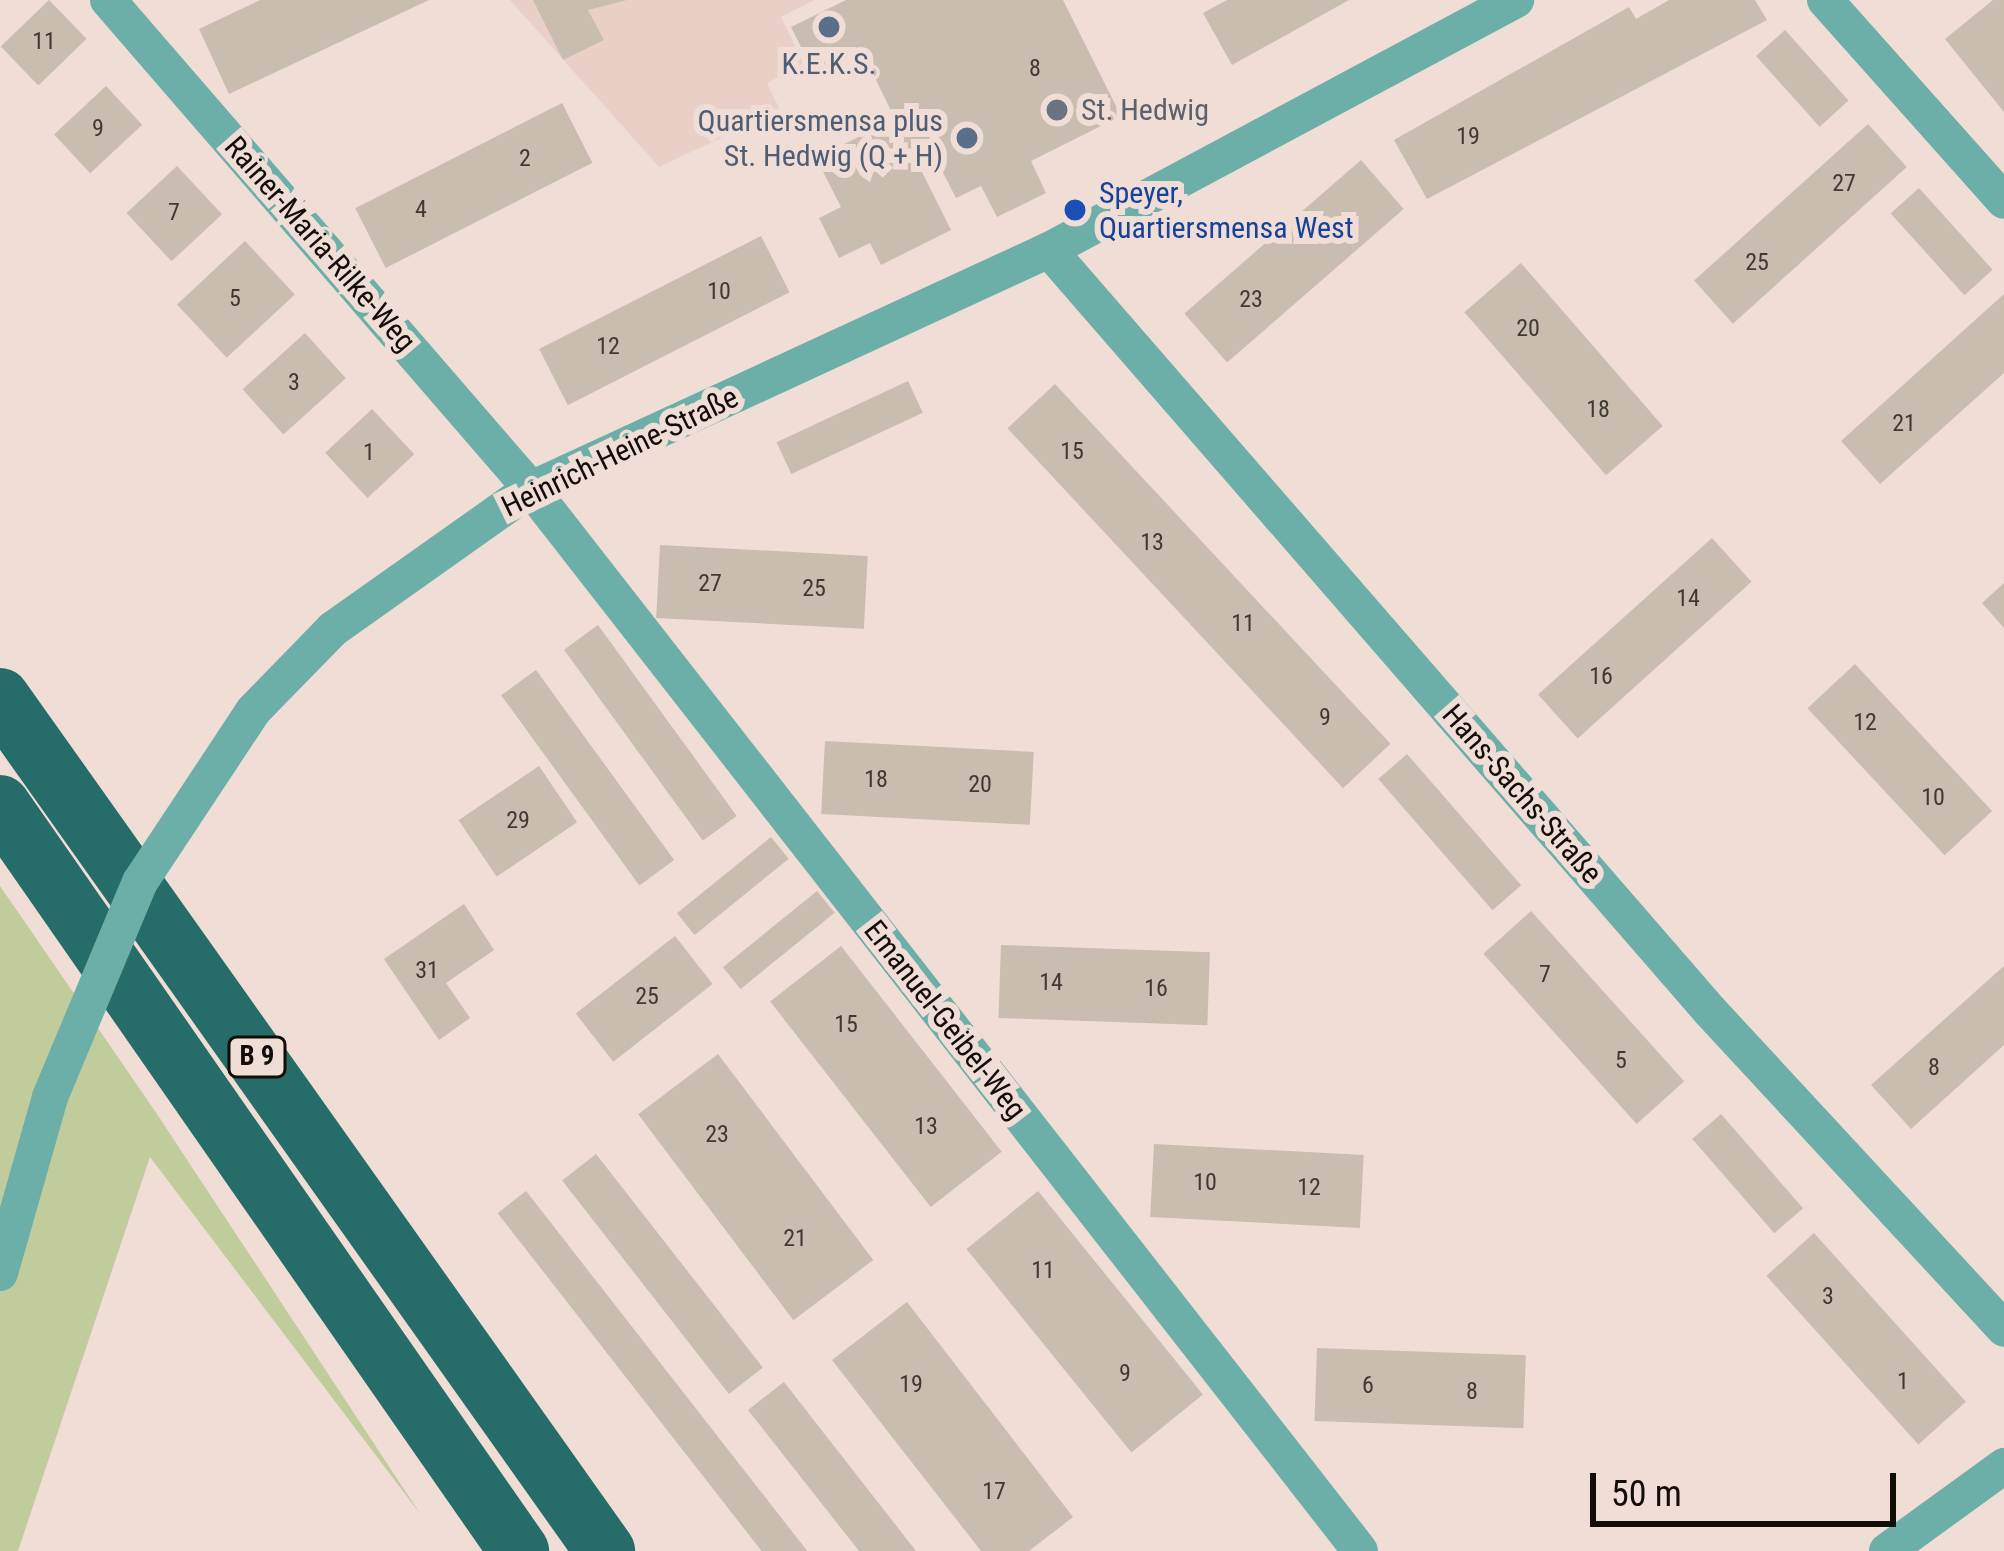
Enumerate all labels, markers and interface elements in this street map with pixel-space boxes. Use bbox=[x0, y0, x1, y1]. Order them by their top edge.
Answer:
marker: K.E.K.S. bbox=[816, 14, 842, 40]
house number: 11 bbox=[32, 28, 56, 56]
place label: K.E.K.S. bbox=[782, 46, 876, 82]
house number: 8 bbox=[1029, 55, 1041, 83]
place label: St. Hedwig bbox=[1081, 92, 1209, 128]
marker: St. Hedwig bbox=[1044, 97, 1070, 123]
place label: Quartiersmensa plus St. Hedwig (Q + H) bbox=[698, 103, 943, 174]
house number: 9 bbox=[92, 115, 104, 143]
house number: 19 bbox=[1456, 123, 1480, 151]
marker: Quartiersmensa plus St. Hedwig (Q + H) bbox=[954, 125, 980, 151]
street label: Rainer-Maria-Rilke-Weg bbox=[217, 129, 423, 359]
house number: 2 bbox=[519, 145, 531, 173]
house number: 27 bbox=[1832, 170, 1856, 198]
place label: Speyer, Quartiersmensa West bbox=[1099, 175, 1354, 246]
house number: 4 bbox=[415, 196, 427, 224]
marker: Speyer, Quartiersmensa West bbox=[1062, 197, 1088, 223]
house number: 7 bbox=[168, 199, 180, 227]
house number: 25 bbox=[1745, 249, 1769, 277]
house number: 10 bbox=[707, 278, 731, 306]
house number: 5 bbox=[229, 285, 241, 313]
house number: 23 bbox=[1239, 286, 1263, 314]
house number: 20 bbox=[1516, 315, 1540, 343]
house number: 12 bbox=[596, 333, 620, 361]
house number: 3 bbox=[288, 369, 300, 397]
street label: Heinrich-Heine-Straße bbox=[496, 379, 744, 525]
house number: 18 bbox=[1586, 396, 1610, 424]
house number: 21 bbox=[1892, 410, 1916, 438]
house number: 15 bbox=[1060, 438, 1084, 466]
house number: 1 bbox=[363, 439, 375, 467]
house number: 13 bbox=[1140, 529, 1164, 557]
house number: 27 bbox=[698, 570, 722, 598]
house number: 25 bbox=[802, 575, 826, 603]
house number: 14 bbox=[1676, 585, 1700, 613]
house number: 11 bbox=[1231, 610, 1255, 638]
house number: 16 bbox=[1589, 663, 1613, 691]
street label: Hans-Sachs-Straße bbox=[1435, 697, 1609, 891]
house number: 9 bbox=[1319, 704, 1331, 732]
house number: 12 bbox=[1853, 709, 1877, 737]
house number: 18 bbox=[864, 766, 888, 794]
house number: 20 bbox=[968, 771, 992, 799]
house number: 10 bbox=[1921, 784, 1945, 812]
house number: 29 bbox=[506, 807, 530, 835]
street label: Emanuel-Geibel-Weg bbox=[856, 913, 1034, 1127]
house number: 31 bbox=[415, 957, 439, 985]
house number: 7 bbox=[1539, 961, 1551, 989]
house number: 14 bbox=[1039, 969, 1063, 997]
house number: 16 bbox=[1144, 975, 1168, 1003]
house number: 25 bbox=[635, 983, 659, 1011]
house number: 15 bbox=[834, 1011, 858, 1039]
road number: B 9 bbox=[227, 1036, 287, 1078]
house number: 5 bbox=[1615, 1047, 1627, 1075]
house number: 8 bbox=[1928, 1054, 1940, 1082]
house number: 13 bbox=[914, 1113, 938, 1141]
house number: 23 bbox=[705, 1121, 729, 1149]
house number: 10 bbox=[1193, 1169, 1217, 1197]
house number: 12 bbox=[1297, 1174, 1321, 1202]
house number: 21 bbox=[783, 1225, 807, 1253]
house number: 11 bbox=[1031, 1257, 1055, 1285]
house number: 3 bbox=[1822, 1283, 1834, 1311]
house number: 9 bbox=[1119, 1360, 1131, 1388]
house number: 1 bbox=[1897, 1368, 1909, 1396]
house number: 19 bbox=[899, 1371, 923, 1399]
house number: 6 bbox=[1362, 1372, 1374, 1400]
house number: 8 bbox=[1466, 1378, 1478, 1406]
scale bar bbox=[1596, 1449, 1902, 1523]
text: 50 m bbox=[1611, 1473, 1682, 1515]
house number: 17 bbox=[982, 1478, 1006, 1506]

